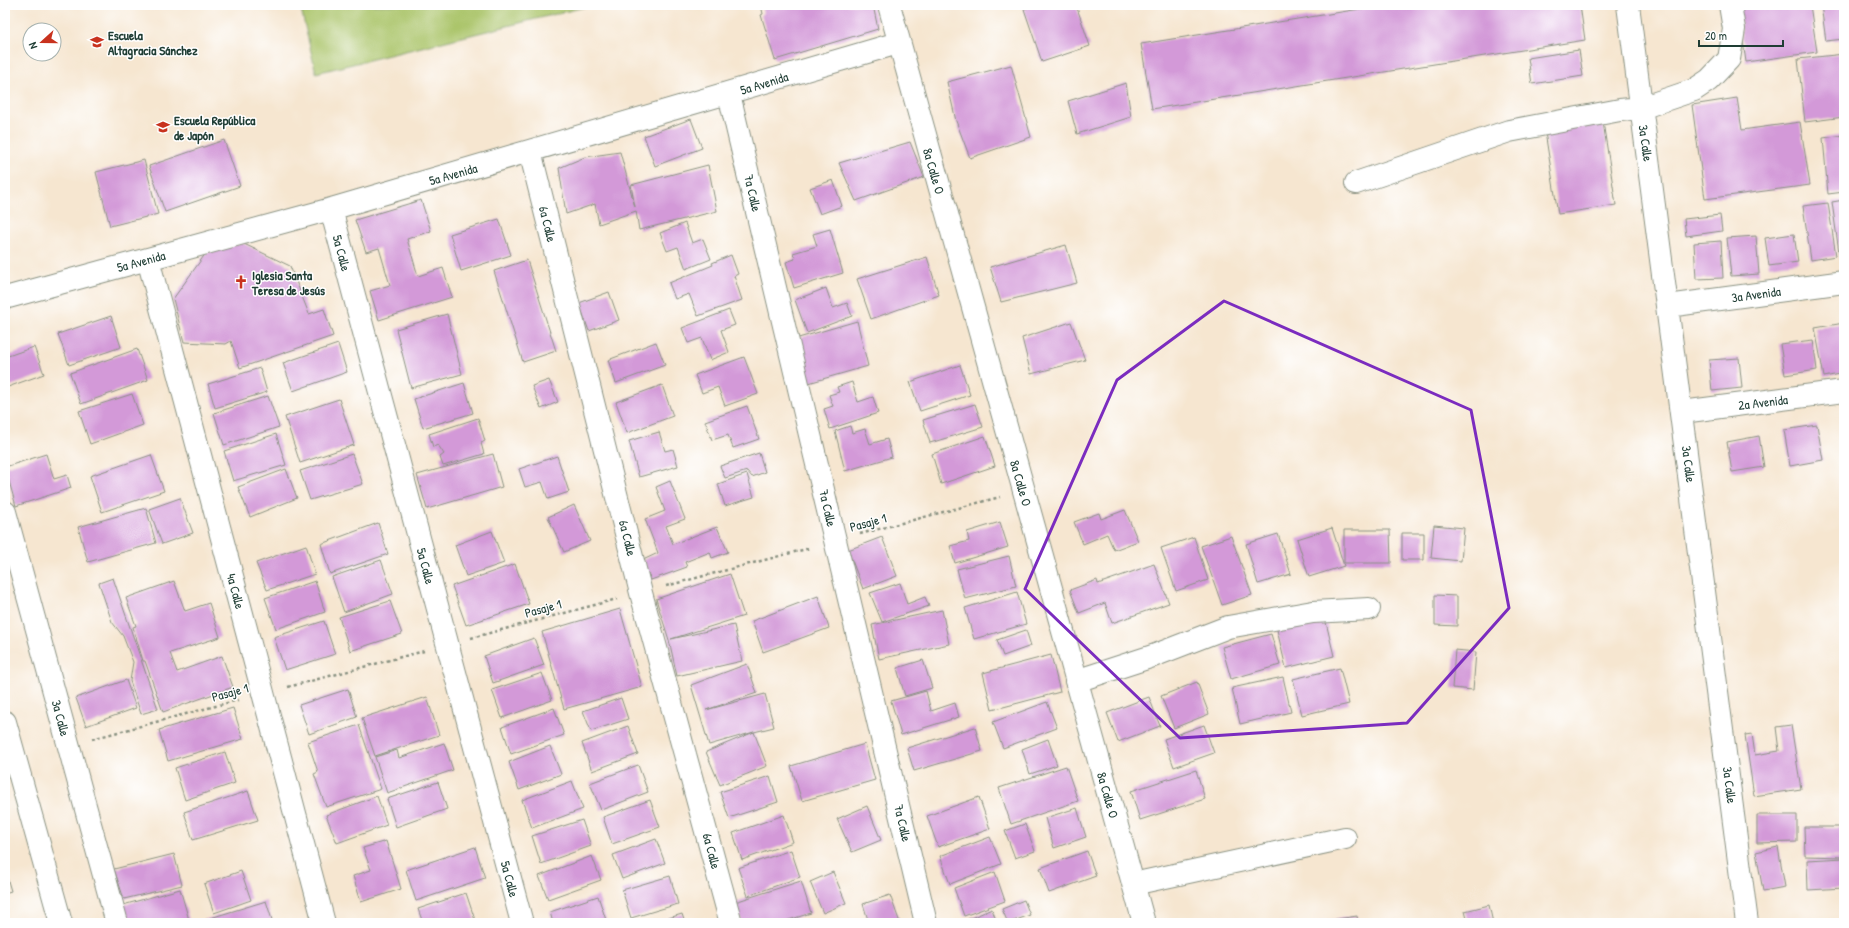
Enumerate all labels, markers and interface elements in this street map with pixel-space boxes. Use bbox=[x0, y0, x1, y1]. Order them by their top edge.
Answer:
north arrow bbox=[22, 22, 62, 62]
scale bar bbox=[1699, 22, 1783, 48]
place label: Escuela Altagracia Sánchez bbox=[108, 26, 198, 60]
text: 20 m bbox=[1705, 27, 1727, 44]
school or university icon: Escuela Altagracia Sánchez bbox=[89, 34, 105, 50]
text: N bbox=[25, 40, 40, 51]
street label: 5a Avenida bbox=[738, 67, 790, 99]
place label: Escuela República de Japón bbox=[174, 111, 256, 145]
school or university icon: Escuela República de Japón bbox=[155, 119, 171, 135]
street label: 3a Calle bbox=[1635, 123, 1657, 163]
street label: 8a Calle O bbox=[919, 146, 949, 196]
street label: 5a Avenida bbox=[427, 159, 479, 189]
street label: 7a Calle bbox=[740, 173, 766, 213]
street label: 6a Calle bbox=[535, 204, 561, 244]
street label: 5a Calle bbox=[329, 233, 355, 273]
street label: 5a Avenida bbox=[115, 246, 167, 276]
place label: Iglesia Santa Teresa de Jesús bbox=[251, 266, 325, 299]
church icon: Iglesia Santa Teresa de Jesús bbox=[233, 274, 249, 290]
street label: 3a Avenida bbox=[1730, 282, 1782, 306]
street label: 2a Avenida bbox=[1737, 390, 1789, 414]
street label: 3a Calle bbox=[1678, 445, 1700, 483]
street label: 8a Calle O bbox=[1006, 458, 1036, 508]
street label: 7a Calle bbox=[815, 488, 841, 528]
street label: Pasaje 1 bbox=[848, 508, 889, 536]
street label: 6a Calle bbox=[615, 518, 641, 558]
street label: 5a Calle bbox=[413, 546, 439, 586]
street label: 4a Calle bbox=[223, 571, 249, 611]
street label: Pasaje 1 bbox=[523, 594, 564, 622]
street label: Pasaje 1 bbox=[210, 678, 251, 706]
street label: 3a Calle bbox=[48, 698, 74, 738]
street label: 3a Calle bbox=[1719, 766, 1741, 804]
street label: 8a Calle O bbox=[1093, 770, 1123, 820]
street label: 7a Calle bbox=[890, 803, 916, 843]
street label: 6a Calle bbox=[699, 831, 725, 871]
street label: 5a Calle bbox=[497, 859, 523, 899]

